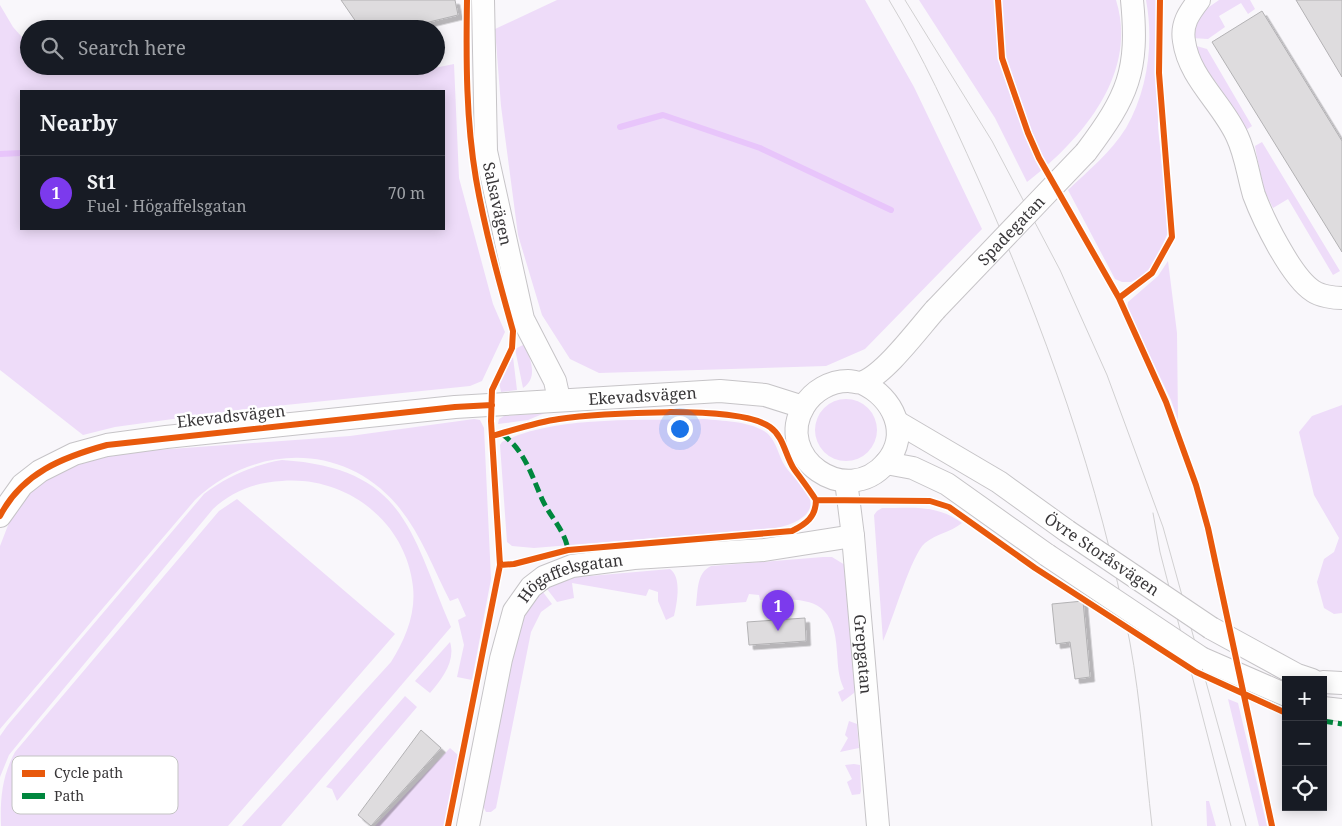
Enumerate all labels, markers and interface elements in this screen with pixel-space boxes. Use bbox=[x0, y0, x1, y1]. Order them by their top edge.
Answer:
search box bbox=[20, 20, 445, 75]
icon: search bbox=[38, 34, 66, 62]
text: Search here bbox=[78, 35, 186, 61]
text: Nearby bbox=[40, 109, 118, 137]
street label: Salsavägen bbox=[478, 160, 517, 247]
text: St1 bbox=[87, 169, 116, 195]
text: 1 bbox=[51, 182, 61, 204]
text: 70 m bbox=[388, 182, 425, 204]
street label: Spadegatan bbox=[972, 191, 1050, 270]
text: Fuel · Högaffelsgatan bbox=[87, 195, 247, 217]
street label: Ekevadsvägen bbox=[588, 381, 697, 410]
street label: Ekevadsvägen bbox=[176, 399, 286, 433]
your location bbox=[667, 416, 693, 442]
street label: Övre Storåsvägen bbox=[1040, 507, 1164, 601]
street label: Högaffelsgatan bbox=[512, 549, 624, 607]
pin: 1 bbox=[762, 590, 794, 631]
street label: Grepgatan bbox=[849, 613, 878, 695]
map controls bbox=[1282, 676, 1327, 811]
button: + bbox=[1282, 676, 1327, 721]
button: − bbox=[1282, 721, 1327, 766]
legend bbox=[12, 756, 178, 814]
text: Cycle path bbox=[54, 763, 123, 782]
button: locate bbox=[1282, 766, 1327, 811]
text: Path bbox=[54, 786, 84, 805]

